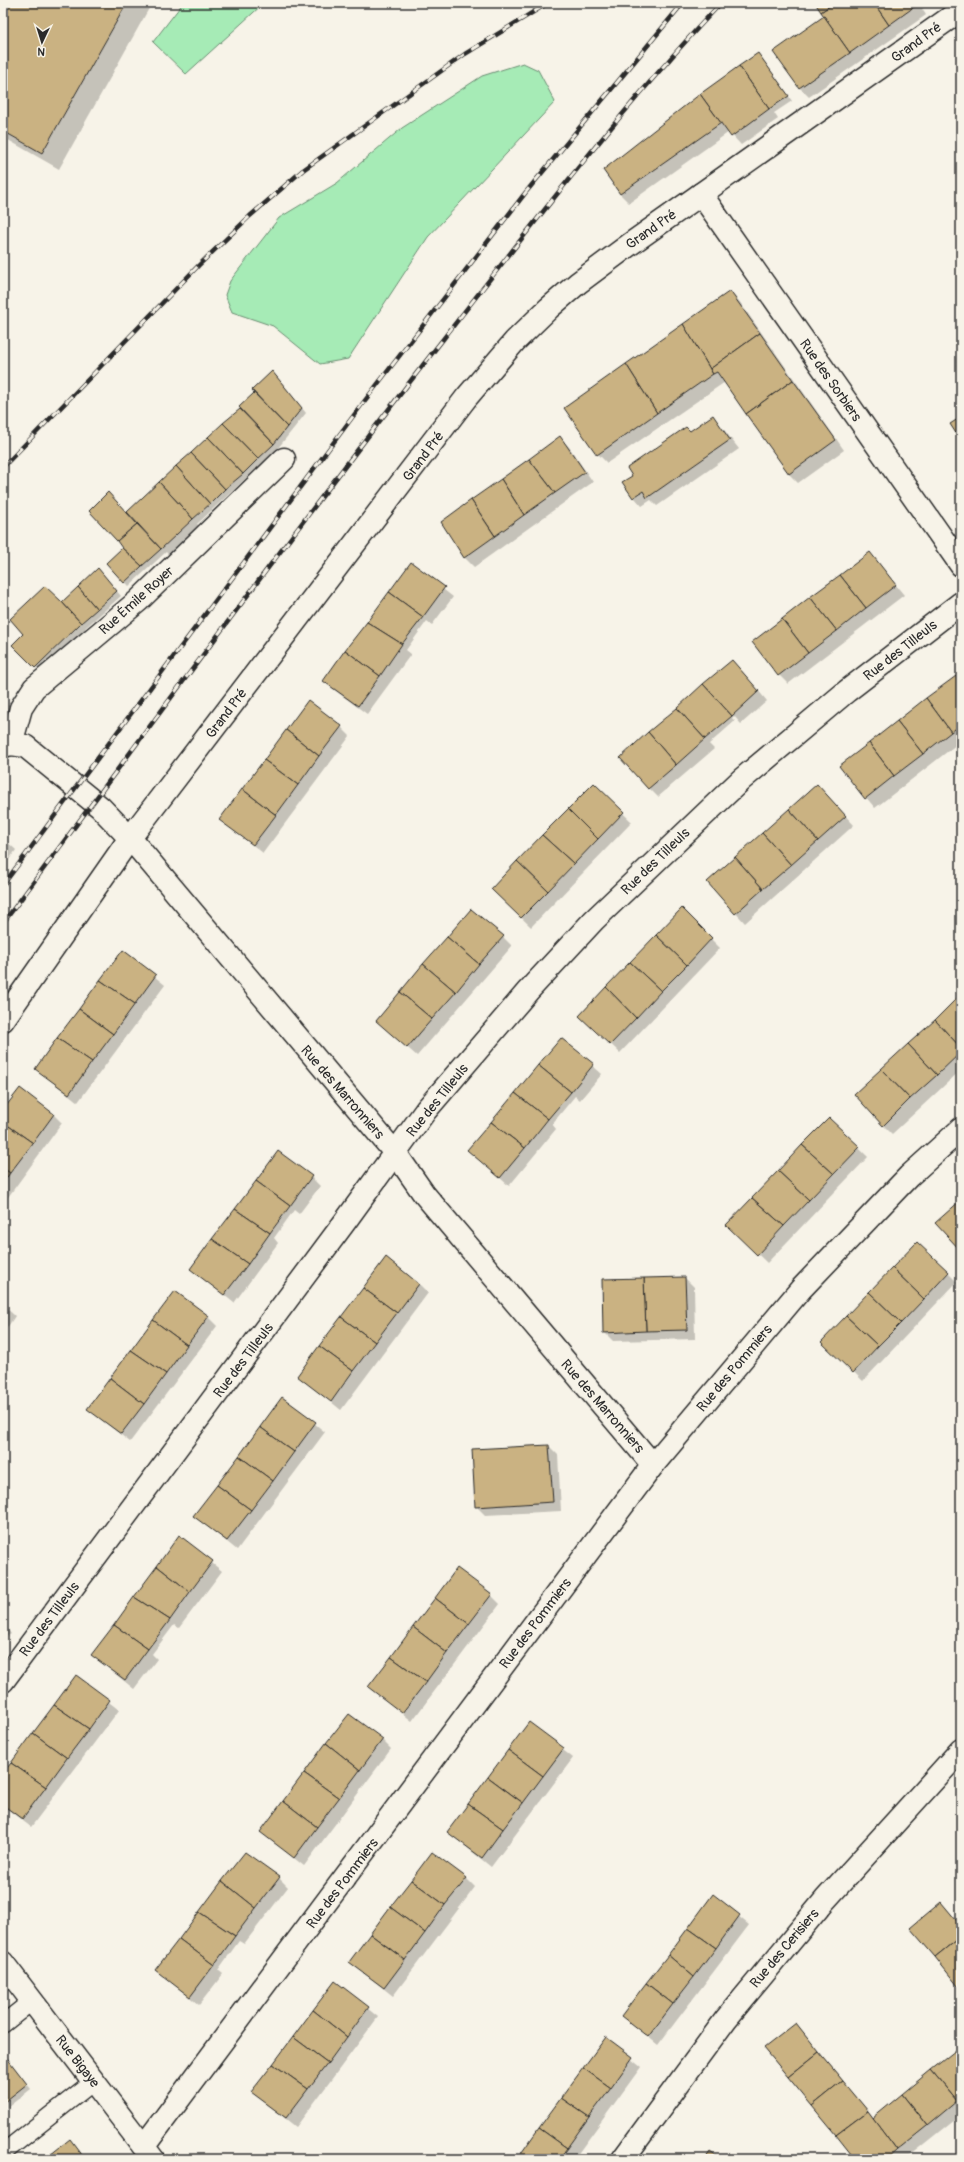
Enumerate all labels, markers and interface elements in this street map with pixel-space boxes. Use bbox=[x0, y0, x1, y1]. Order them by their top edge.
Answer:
street label: Grand Pré bbox=[888, 18, 945, 66]
north arrow bbox=[22, 22, 62, 62]
text: N bbox=[37, 45, 46, 58]
street label: Grand Pré bbox=[623, 206, 680, 253]
street label: Rue des Sorbiers bbox=[796, 336, 866, 425]
street label: Grand Pré bbox=[399, 428, 448, 485]
street label: Rue Émile Royer bbox=[95, 562, 177, 638]
street label: Rue des Tilleuls bbox=[860, 616, 941, 684]
street label: Grand Pré bbox=[202, 685, 251, 742]
street label: Rue des Tilleuls bbox=[618, 824, 694, 898]
street label: Rue des Marronniers bbox=[297, 1042, 388, 1143]
street label: Rue des Tilleuls bbox=[403, 1060, 472, 1140]
street label: Rue des Tilleuls bbox=[210, 1319, 277, 1401]
street label: Rue des Pommiers bbox=[693, 1321, 776, 1415]
street label: Rue des Marronniers bbox=[557, 1356, 648, 1457]
street label: Rue des Pommiers bbox=[496, 1574, 575, 1672]
street label: Rue des Tilleuls bbox=[16, 1578, 83, 1660]
street label: Rue des Pommiers bbox=[303, 1834, 382, 1932]
street label: Rue des Cerisiers bbox=[746, 1905, 823, 1991]
street label: Rue Bigaye bbox=[52, 2032, 103, 2091]

